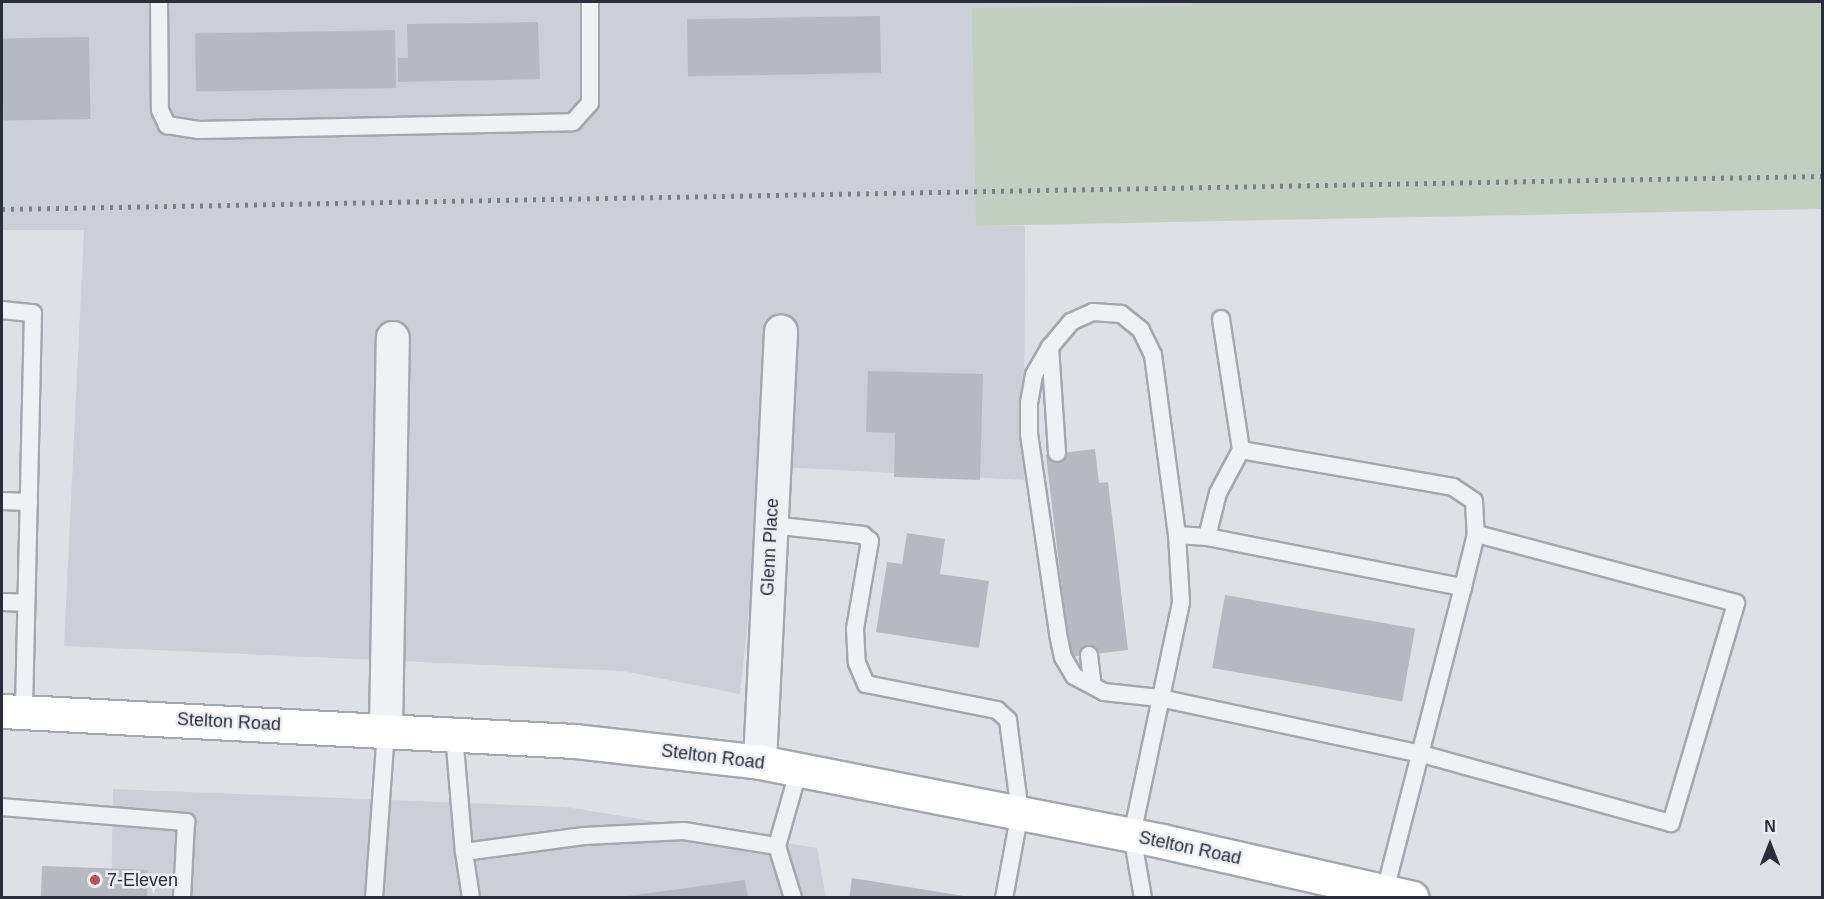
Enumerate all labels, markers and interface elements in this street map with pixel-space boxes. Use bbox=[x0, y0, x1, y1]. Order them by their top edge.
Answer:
street label: Glenn Place bbox=[757, 497, 783, 597]
street label: Stelton Road bbox=[176, 708, 282, 736]
street label: Stelton Road bbox=[660, 740, 766, 774]
north arrow bbox=[1740, 815, 1800, 875]
text: N bbox=[1764, 818, 1776, 835]
street label: Stelton Road bbox=[1137, 827, 1243, 869]
place label: 7-Eleven bbox=[107, 869, 178, 891]
marker: 7-Eleven bbox=[88, 873, 102, 887]

